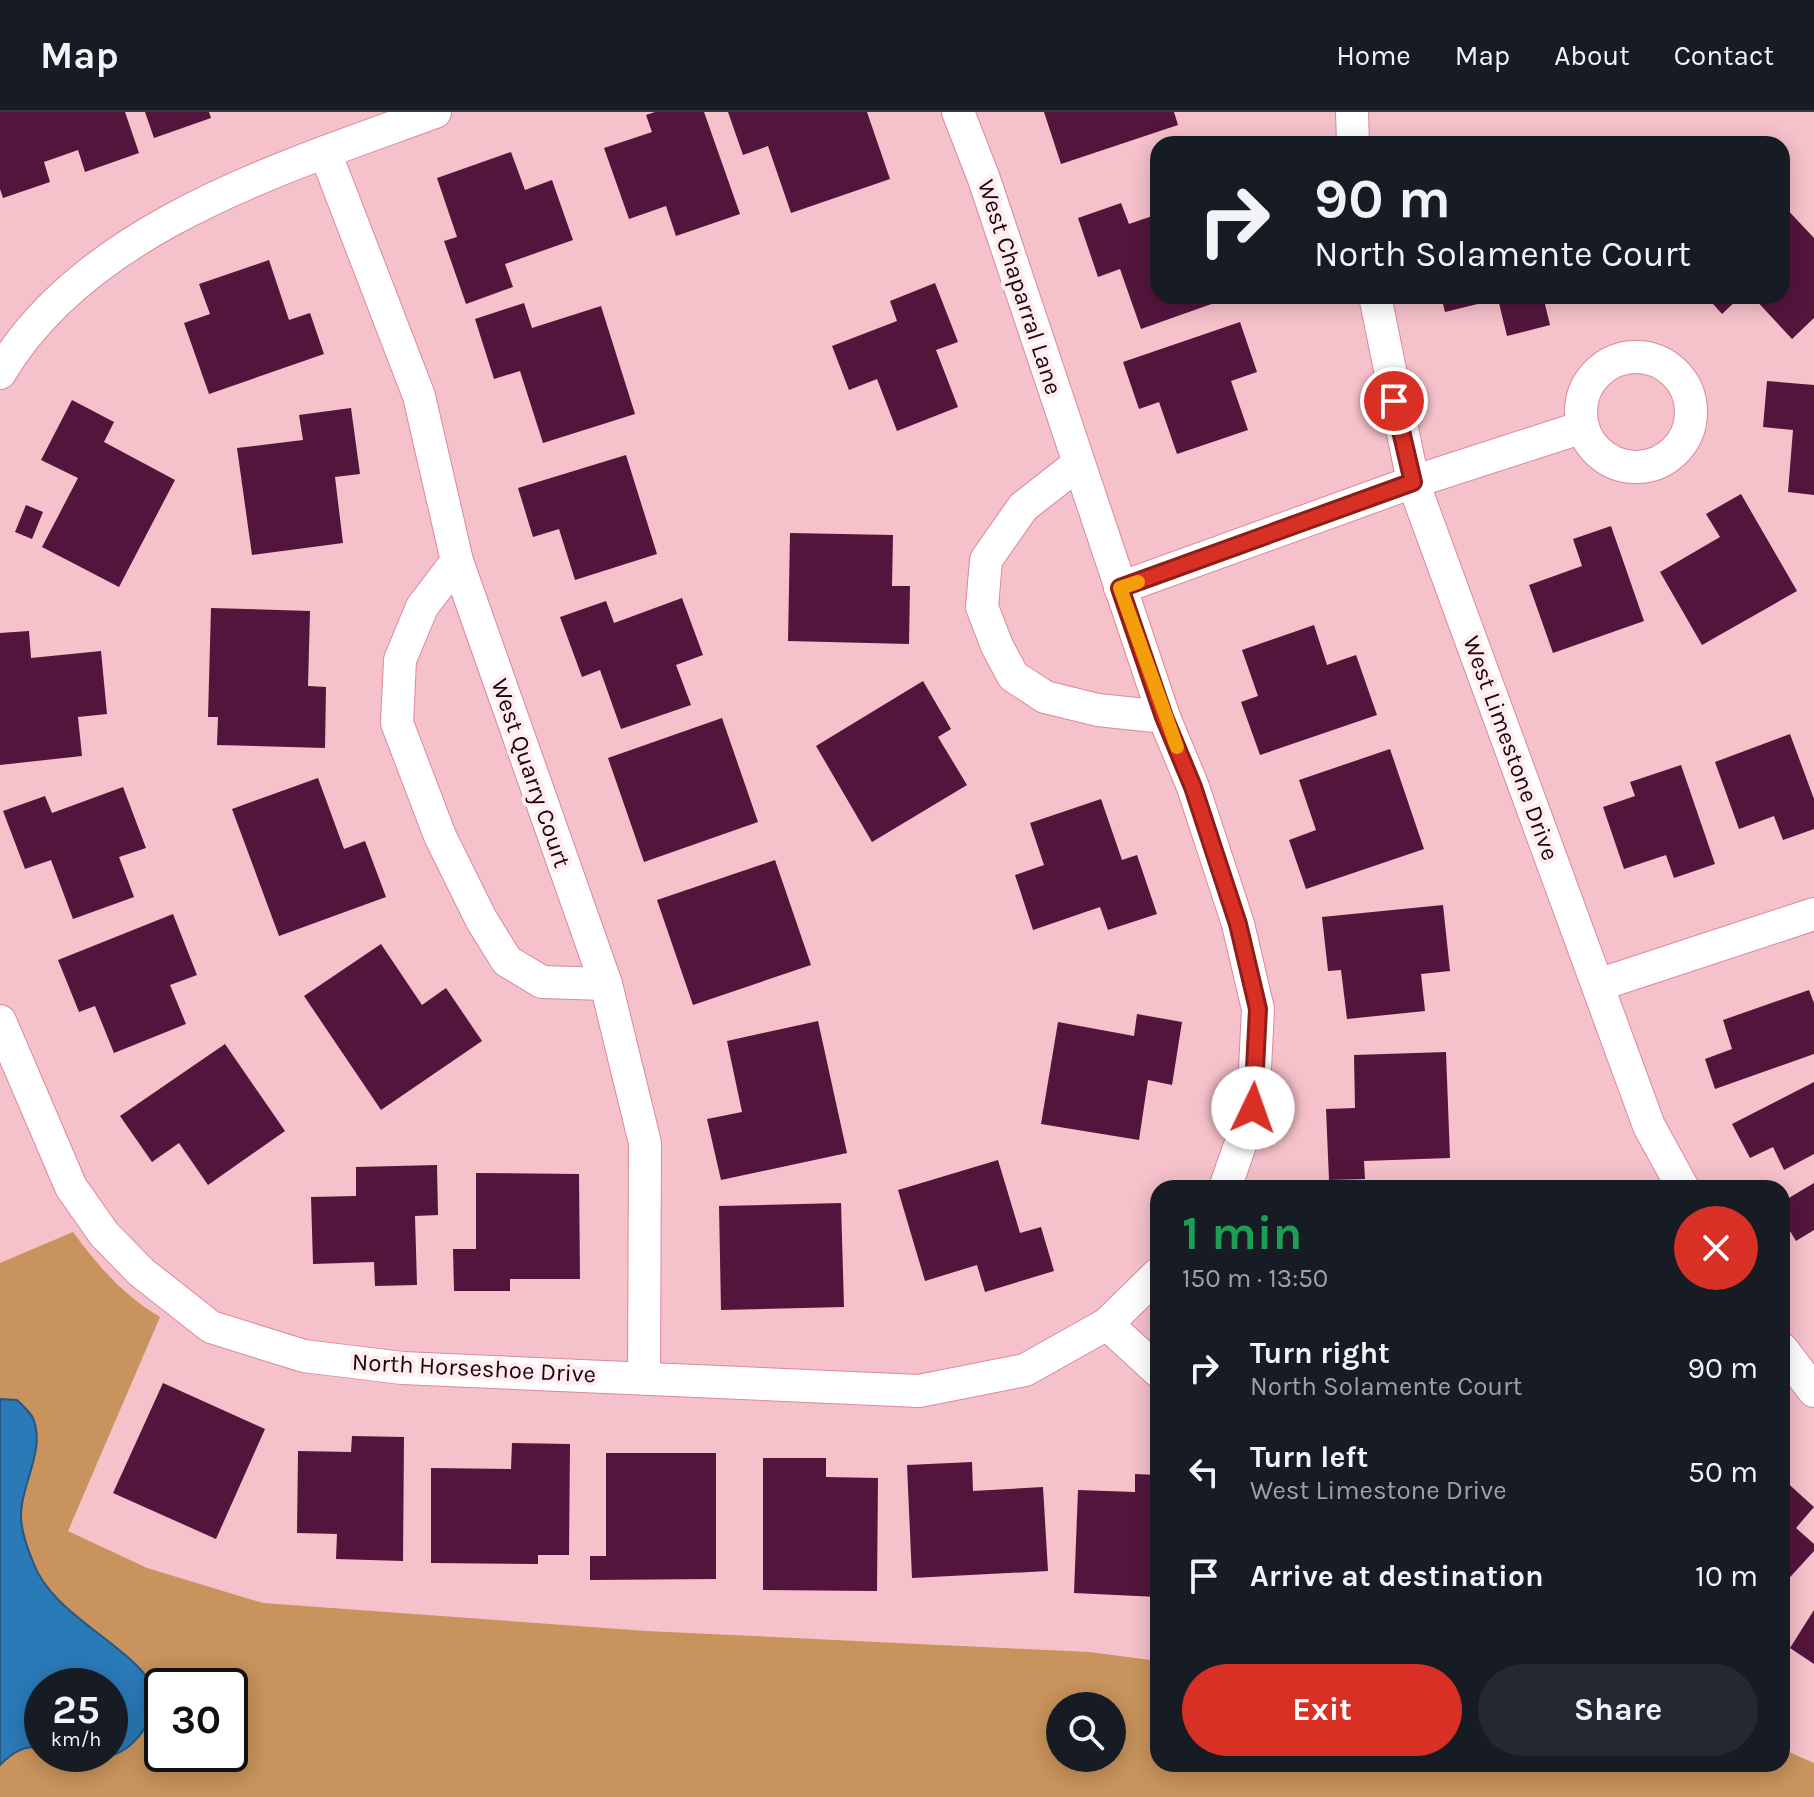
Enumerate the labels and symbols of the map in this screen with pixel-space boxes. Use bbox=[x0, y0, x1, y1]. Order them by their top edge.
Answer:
street label: West Chaparral Lane bbox=[972, 176, 1068, 398]
pin bbox=[1360, 367, 1428, 435]
street label: West Limestone Drive bbox=[1457, 632, 1565, 864]
street label: West Quarry Court bbox=[486, 675, 576, 871]
position arrow bbox=[1211, 1066, 1295, 1150]
street label: North Horseshoe Drive bbox=[351, 1348, 597, 1388]
speed limit sign: 30 bbox=[144, 1668, 248, 1772]

